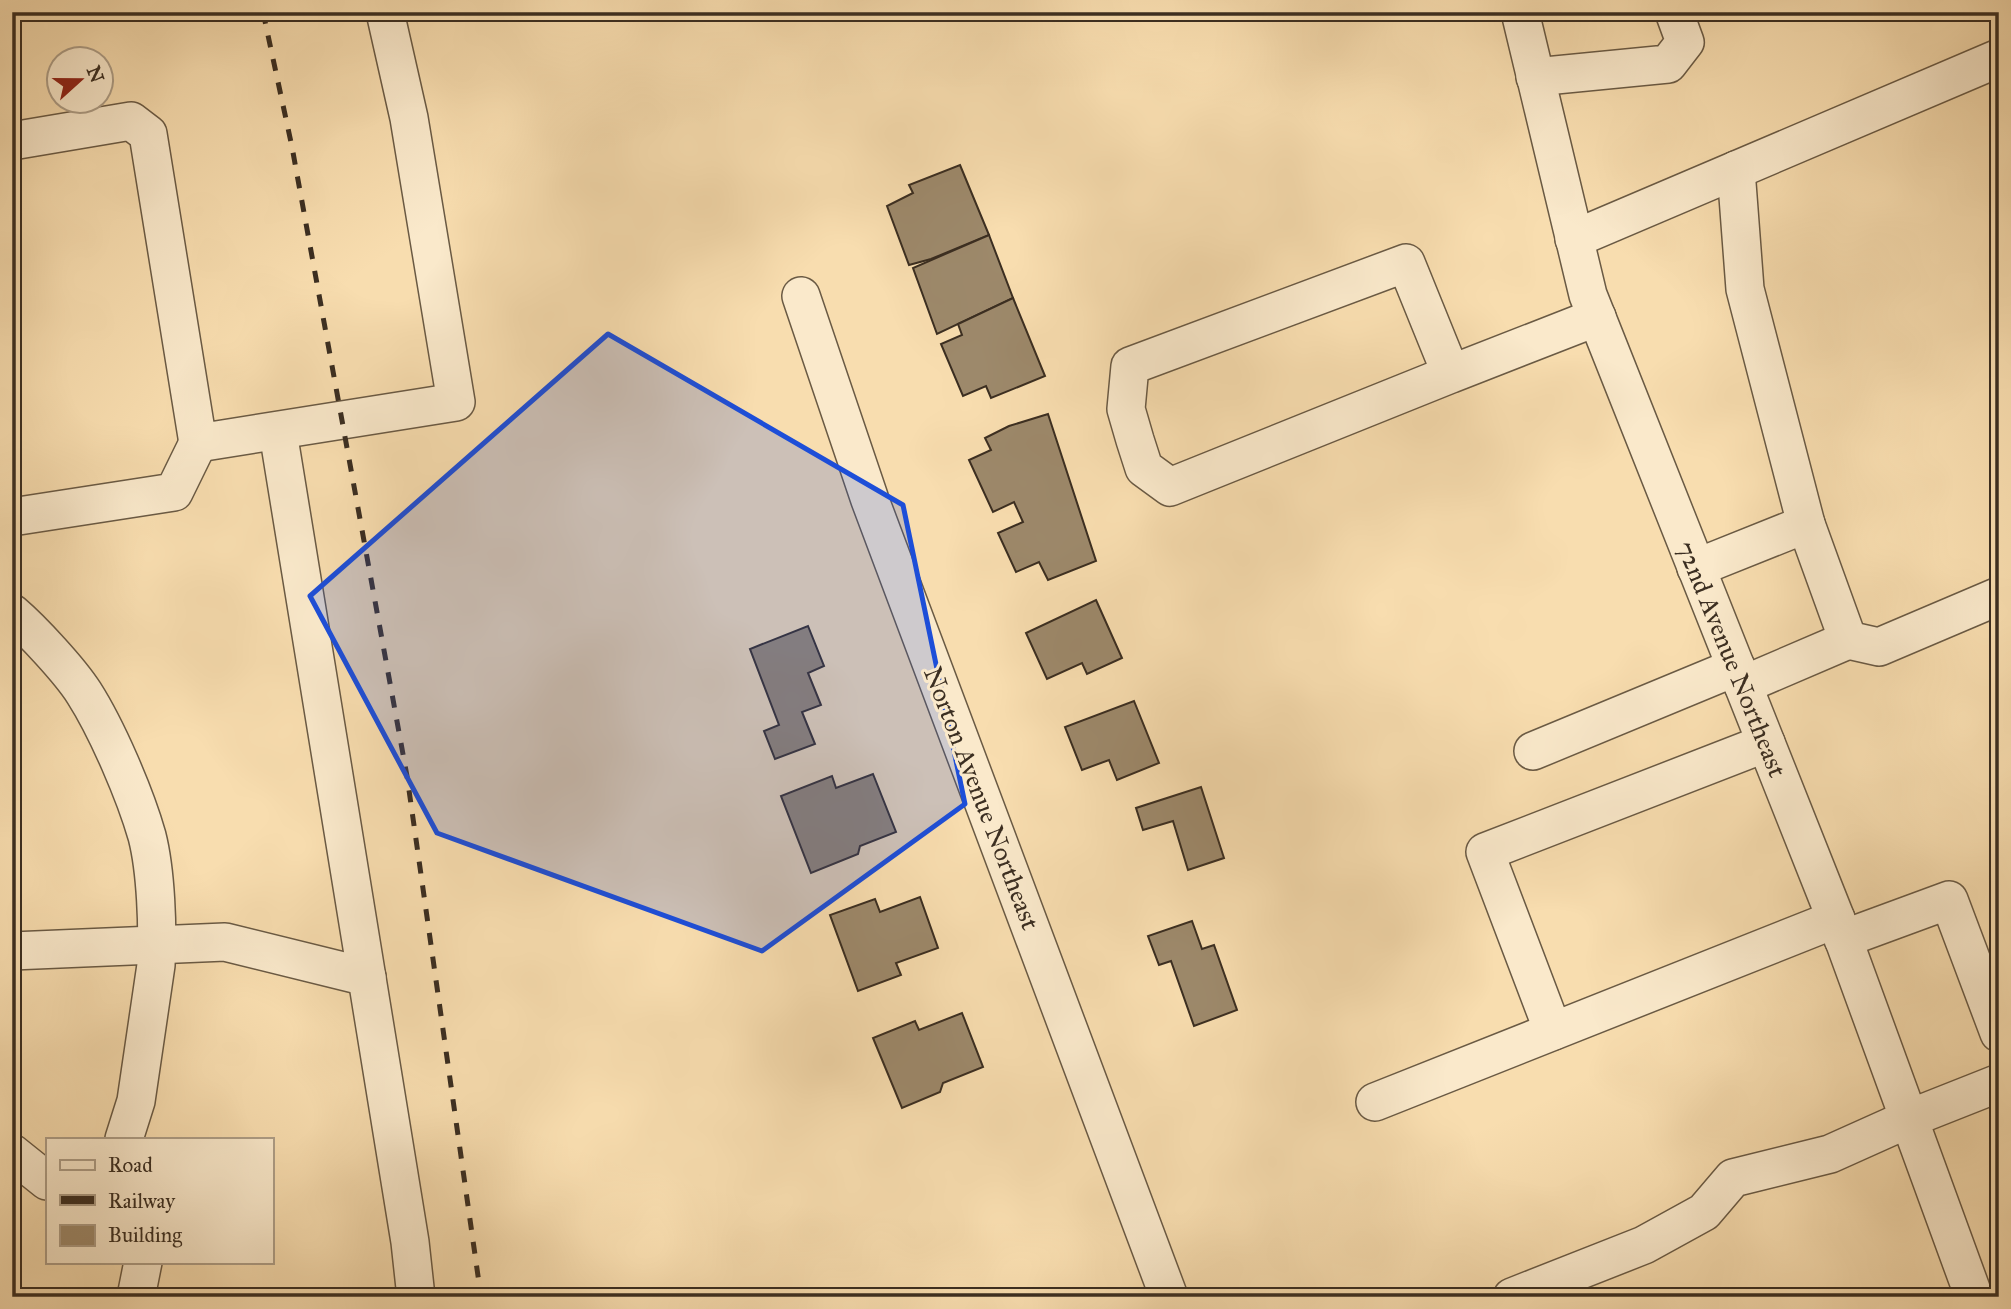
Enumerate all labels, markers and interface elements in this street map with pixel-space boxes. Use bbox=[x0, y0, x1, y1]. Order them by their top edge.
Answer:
north arrow bbox=[46, 46, 116, 116]
text: N bbox=[82, 62, 109, 86]
street label: 72nd Avenue Northeast bbox=[1670, 536, 1794, 782]
street label: Norton Avenue Northeast bbox=[917, 662, 1047, 934]
legend bbox=[46, 1138, 273, 1264]
text: Road bbox=[108, 1152, 153, 1178]
text: Railway bbox=[108, 1188, 176, 1214]
text: Building bbox=[108, 1222, 182, 1248]

